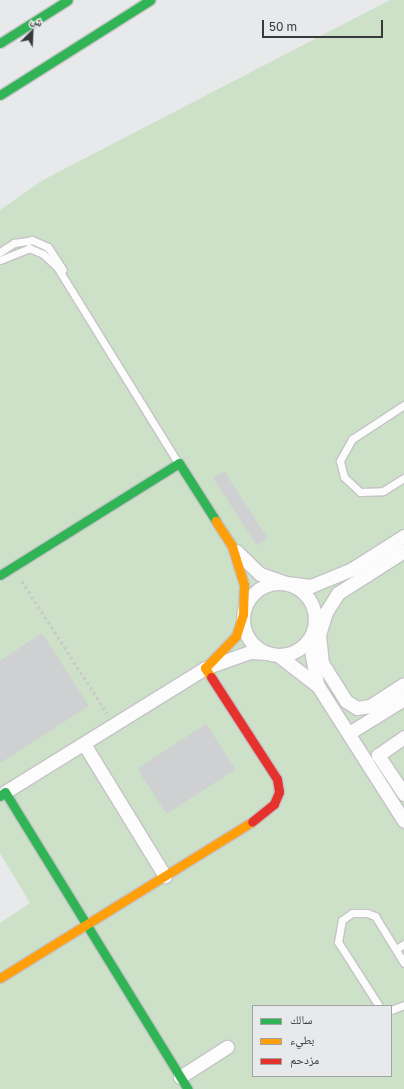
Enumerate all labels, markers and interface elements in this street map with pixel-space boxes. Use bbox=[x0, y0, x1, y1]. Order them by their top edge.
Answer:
north arrow bbox=[12, 12, 52, 52]
text: ش bbox=[29, 12, 45, 29]
scale bar bbox=[264, 12, 385, 38]
text: 50 m bbox=[269, 19, 297, 34]
legend bbox=[252, 1005, 392, 1077]
text: سالك bbox=[290, 1012, 312, 1027]
text: بطيء bbox=[290, 1032, 314, 1047]
text: مزدحم bbox=[290, 1052, 319, 1067]

